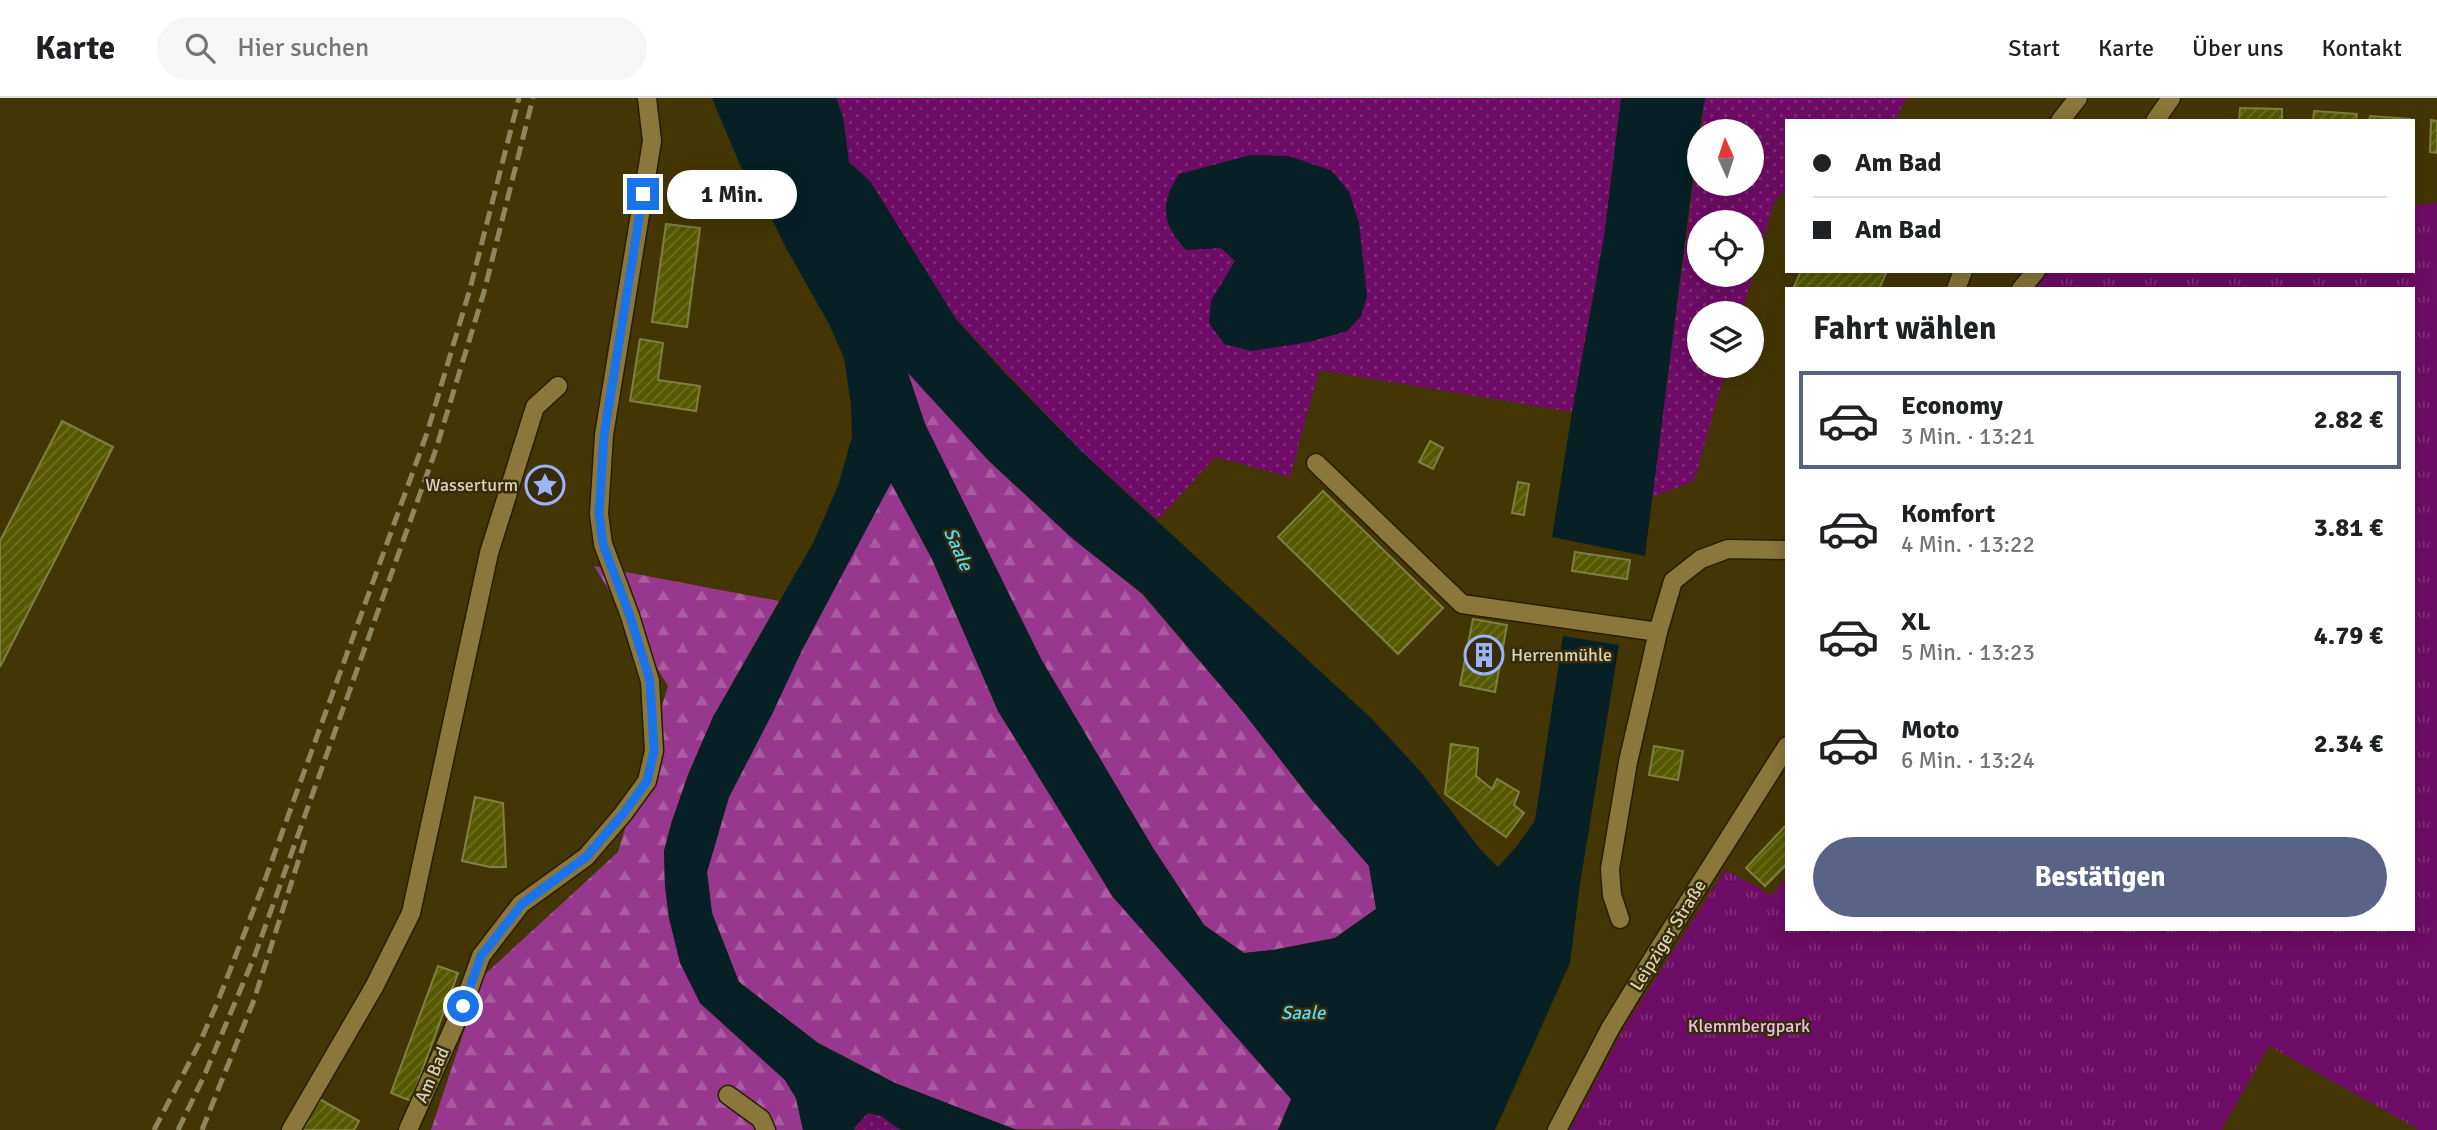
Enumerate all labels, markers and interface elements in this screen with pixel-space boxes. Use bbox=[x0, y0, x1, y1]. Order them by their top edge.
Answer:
search box bbox=[157, 17, 647, 80]
text: Karte bbox=[35, 28, 115, 69]
icon: search bbox=[181, 29, 219, 67]
text: Hier suchen bbox=[237, 32, 369, 64]
text: Start bbox=[2008, 33, 2060, 63]
text: Karte bbox=[2098, 33, 2154, 63]
text: Über uns bbox=[2192, 33, 2284, 63]
text: Kontakt bbox=[2322, 33, 2402, 63]
north arrow bbox=[1687, 119, 1764, 196]
map controls bbox=[1687, 119, 1764, 378]
text: Am Bad bbox=[1855, 147, 1942, 179]
callout: 1 Min. bbox=[668, 170, 797, 218]
route end bbox=[627, 178, 659, 210]
text: 1 Min. bbox=[701, 180, 763, 209]
button: locate bbox=[1687, 210, 1764, 287]
text: Am Bad bbox=[1855, 214, 1942, 246]
button: layers bbox=[1687, 301, 1764, 378]
text: Fahrt wählen bbox=[1813, 309, 1997, 348]
icon: car bbox=[1817, 389, 1880, 452]
text: Economy bbox=[1901, 390, 2003, 422]
text: 2.82 € bbox=[2314, 404, 2383, 436]
text: 3 Min. · 13:21 bbox=[1901, 422, 2035, 451]
place icon: Wasserturm bbox=[524, 464, 566, 506]
place label: Wasserturm bbox=[425, 474, 518, 496]
icon: car bbox=[1817, 497, 1880, 560]
text: Komfort bbox=[1901, 498, 1995, 530]
text: 3.81 € bbox=[2314, 512, 2383, 544]
water label: Saale bbox=[938, 524, 979, 576]
text: 4 Min. · 13:22 bbox=[1901, 530, 2035, 559]
icon: car bbox=[1817, 605, 1880, 668]
text: XL bbox=[1901, 606, 1931, 638]
text: 4.79 € bbox=[2314, 620, 2383, 652]
building icon: Herrenmühle bbox=[1463, 634, 1505, 676]
text: 5 Min. · 13:23 bbox=[1901, 638, 2035, 667]
place label: Herrenmühle bbox=[1511, 644, 1612, 666]
icon: car bbox=[1817, 713, 1880, 776]
text: Moto bbox=[1901, 714, 1959, 746]
text: 2.34 € bbox=[2314, 728, 2383, 760]
text: 6 Min. · 13:24 bbox=[1901, 746, 2035, 775]
button: Bestätigen bbox=[1813, 837, 2387, 917]
street label: Leipziger Straße bbox=[1625, 875, 1711, 995]
route start bbox=[447, 990, 479, 1022]
water label: Saale bbox=[1281, 1001, 1327, 1025]
park label: Klemmbergpark bbox=[1688, 1015, 1810, 1037]
street label: Am Bad bbox=[410, 1044, 454, 1106]

